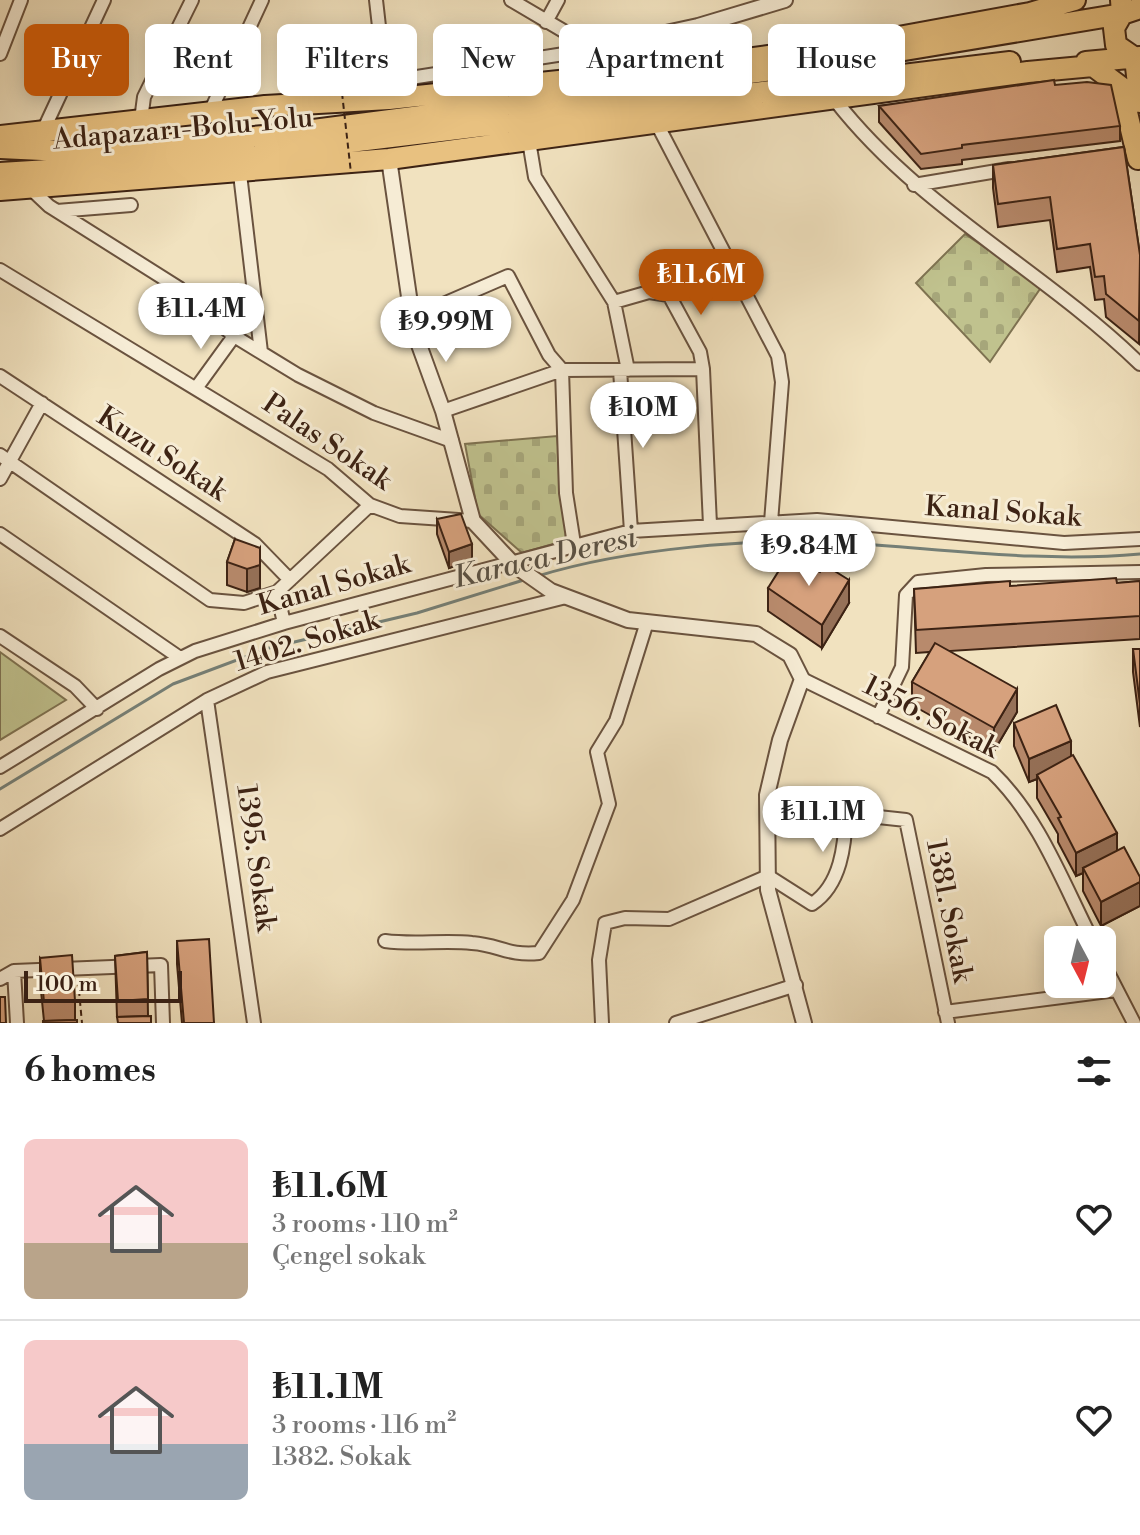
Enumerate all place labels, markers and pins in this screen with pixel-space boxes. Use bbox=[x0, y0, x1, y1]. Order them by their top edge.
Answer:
pin: ₺11.6M bbox=[636, 249, 766, 317]
pin: ₺11.4M bbox=[136, 283, 266, 351]
pin: ₺9.99M bbox=[381, 296, 511, 364]
pin: ₺10M bbox=[596, 382, 690, 450]
pin: ₺9.84M bbox=[744, 520, 874, 588]
pin: ₺11.1M bbox=[758, 786, 888, 854]

